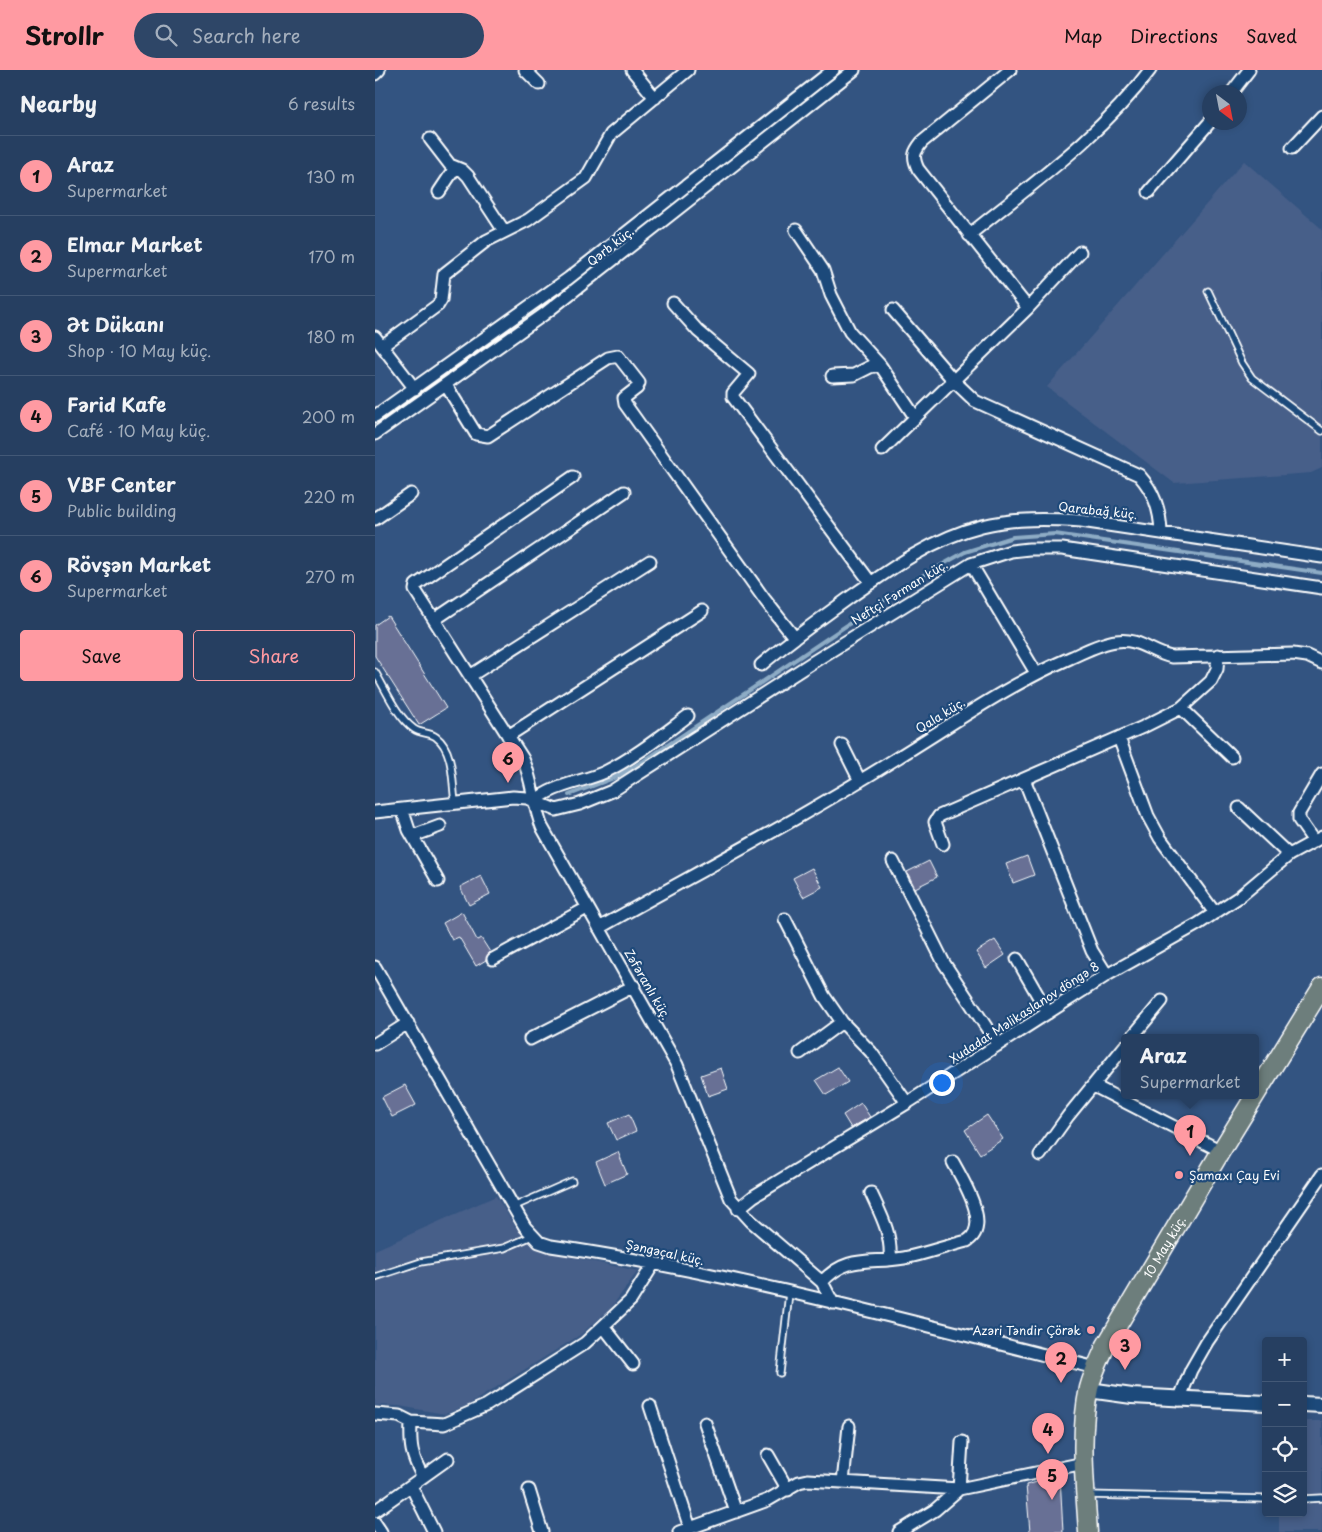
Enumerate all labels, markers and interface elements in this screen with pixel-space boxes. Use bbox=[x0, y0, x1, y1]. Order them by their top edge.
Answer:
search box bbox=[134, 13, 484, 58]
text: Strollr bbox=[25, 17, 104, 53]
icon: search bbox=[152, 21, 180, 49]
text: Search here bbox=[192, 21, 301, 49]
text: Map bbox=[1064, 22, 1102, 49]
text: Directions bbox=[1130, 22, 1218, 49]
text: Saved bbox=[1246, 22, 1297, 49]
north arrow bbox=[1202, 85, 1247, 130]
text: Nearby bbox=[20, 87, 97, 119]
text: 6 results bbox=[288, 91, 355, 115]
text: Araz bbox=[67, 150, 114, 178]
text: 1 bbox=[32, 164, 40, 188]
text: 130 m bbox=[307, 164, 355, 188]
text: Supermarket bbox=[67, 178, 167, 202]
street label: Qərb küç. bbox=[583, 222, 637, 270]
text: Elmar Market bbox=[67, 230, 203, 258]
text: 2 bbox=[30, 244, 42, 268]
text: 170 m bbox=[309, 244, 355, 268]
text: Supermarket bbox=[67, 258, 167, 282]
text: Ət Dükanı bbox=[67, 310, 164, 338]
text: 3 bbox=[31, 324, 41, 348]
text: 180 m bbox=[307, 324, 355, 348]
text: Shop · 10 May küç. bbox=[67, 338, 212, 362]
text: Fərid Kafe bbox=[67, 390, 166, 418]
text: 4 bbox=[31, 404, 41, 428]
text: 200 m bbox=[302, 404, 355, 428]
text: Café · 10 May küç. bbox=[67, 418, 210, 442]
text: VBF Center bbox=[67, 470, 176, 498]
text: 5 bbox=[31, 484, 41, 508]
text: 220 m bbox=[304, 484, 355, 508]
street label: Qarabağ küç. bbox=[1058, 497, 1138, 523]
text: Public building bbox=[67, 498, 177, 522]
text: Rövşən Market bbox=[67, 550, 211, 578]
street label: Neftçi Fərman küç. bbox=[847, 555, 951, 629]
text: 6 bbox=[30, 564, 42, 588]
text: 270 m bbox=[305, 564, 355, 588]
text: Supermarket bbox=[67, 578, 167, 602]
button: Save bbox=[20, 630, 183, 681]
button: Share bbox=[193, 630, 355, 681]
street label: Qala küç. bbox=[912, 693, 968, 737]
pin: 6 bbox=[492, 742, 524, 783]
street label: Zəfəranlı küç. bbox=[620, 945, 676, 1023]
street label: Xudadat Məlikaslanov döngə 8 bbox=[946, 957, 1102, 1067]
popup bbox=[1121, 1034, 1259, 1099]
text: Araz bbox=[1140, 1041, 1187, 1069]
text: Supermarket bbox=[1140, 1069, 1240, 1093]
your location bbox=[929, 1070, 955, 1096]
pin: 1 bbox=[1174, 1115, 1206, 1156]
place label: Şamaxı Çay Evi bbox=[1189, 1166, 1280, 1184]
marker: Şamaxı Çay Evi bbox=[1173, 1169, 1185, 1181]
street label: 10 May küç. bbox=[1139, 1212, 1190, 1281]
street label: Şəngəçal küç. bbox=[624, 1235, 706, 1269]
place label: Azəri Təndir Çörək bbox=[972, 1321, 1081, 1339]
marker: Azəri Təndir Çörək bbox=[1085, 1324, 1097, 1336]
pin: 3 bbox=[1109, 1329, 1141, 1370]
map controls bbox=[1262, 1337, 1307, 1517]
button: + bbox=[1262, 1337, 1307, 1382]
pin: 2 bbox=[1045, 1342, 1077, 1383]
button: − bbox=[1262, 1382, 1307, 1427]
pin: 4 bbox=[1032, 1413, 1064, 1454]
button: locate bbox=[1262, 1427, 1307, 1472]
pin: 5 bbox=[1036, 1459, 1068, 1500]
button: layers bbox=[1262, 1472, 1307, 1517]

